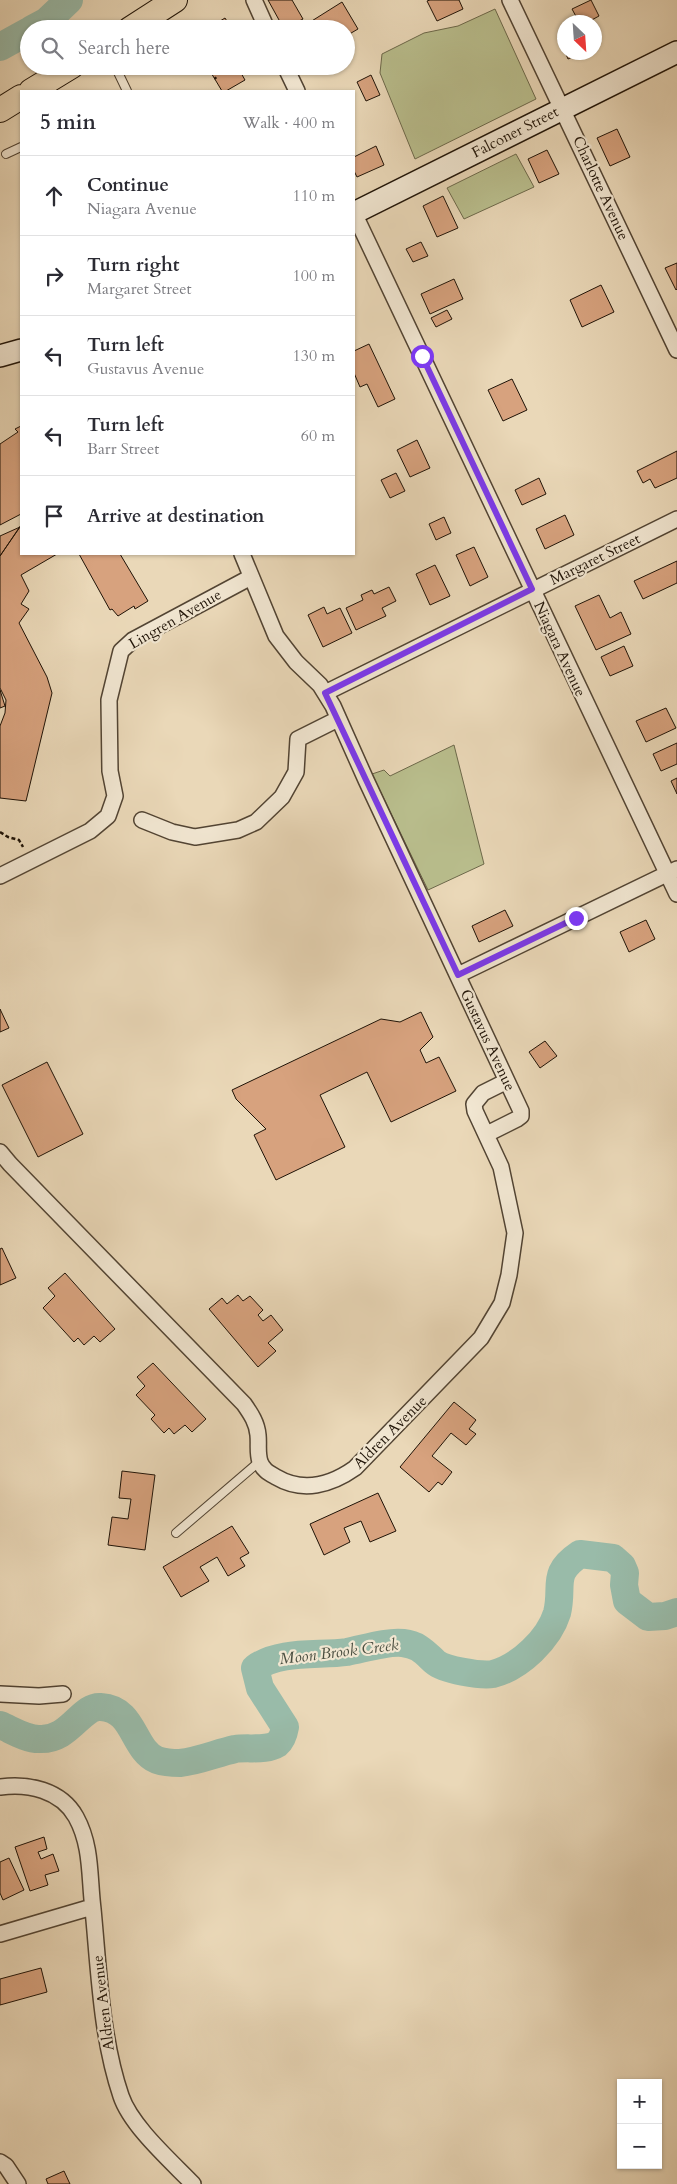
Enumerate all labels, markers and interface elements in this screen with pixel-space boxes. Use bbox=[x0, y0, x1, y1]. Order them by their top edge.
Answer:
north arrow bbox=[557, 15, 602, 60]
search box bbox=[20, 20, 355, 75]
icon: search bbox=[38, 34, 66, 62]
text: Search here bbox=[78, 35, 170, 61]
street label: Falconer Street bbox=[468, 101, 562, 162]
text: 5 min bbox=[40, 108, 96, 137]
text: Walk · 400 m bbox=[243, 112, 335, 134]
street label: Charlotte Avenue bbox=[568, 133, 634, 243]
text: Continue bbox=[87, 172, 169, 198]
icon: ahead bbox=[40, 182, 68, 210]
text: 110 m bbox=[293, 185, 335, 207]
text: Niagara Avenue bbox=[87, 198, 197, 220]
text: Turn right bbox=[87, 252, 179, 278]
icon: right bbox=[40, 262, 68, 290]
text: 100 m bbox=[293, 265, 335, 287]
text: Margaret Street bbox=[87, 278, 192, 300]
text: Turn left bbox=[87, 332, 164, 358]
icon: left bbox=[40, 342, 68, 370]
text: 130 m bbox=[293, 345, 335, 367]
route start bbox=[411, 345, 434, 368]
text: Gustavus Avenue bbox=[87, 358, 204, 380]
text: Turn left bbox=[87, 412, 164, 438]
icon: left bbox=[40, 422, 68, 450]
text: 60 m bbox=[301, 425, 335, 447]
text: Barr Street bbox=[87, 438, 159, 460]
icon: arrive bbox=[40, 502, 68, 530]
text: Arrive at destination bbox=[87, 503, 264, 529]
street label: Margaret Street bbox=[547, 528, 644, 589]
street label: Lingren Avenue bbox=[125, 584, 225, 654]
street label: Niagara Avenue bbox=[529, 598, 591, 700]
route end bbox=[565, 907, 588, 930]
street label: Gustavus Avenue bbox=[456, 986, 520, 1094]
street label: Aldren Avenue bbox=[349, 1391, 431, 1473]
water label: Moon Brook Creek bbox=[278, 1634, 400, 1670]
street label: Aldren Avenue bbox=[87, 1954, 119, 2052]
map controls bbox=[617, 2079, 662, 2169]
button: + bbox=[617, 2079, 662, 2124]
button: − bbox=[617, 2124, 662, 2169]

